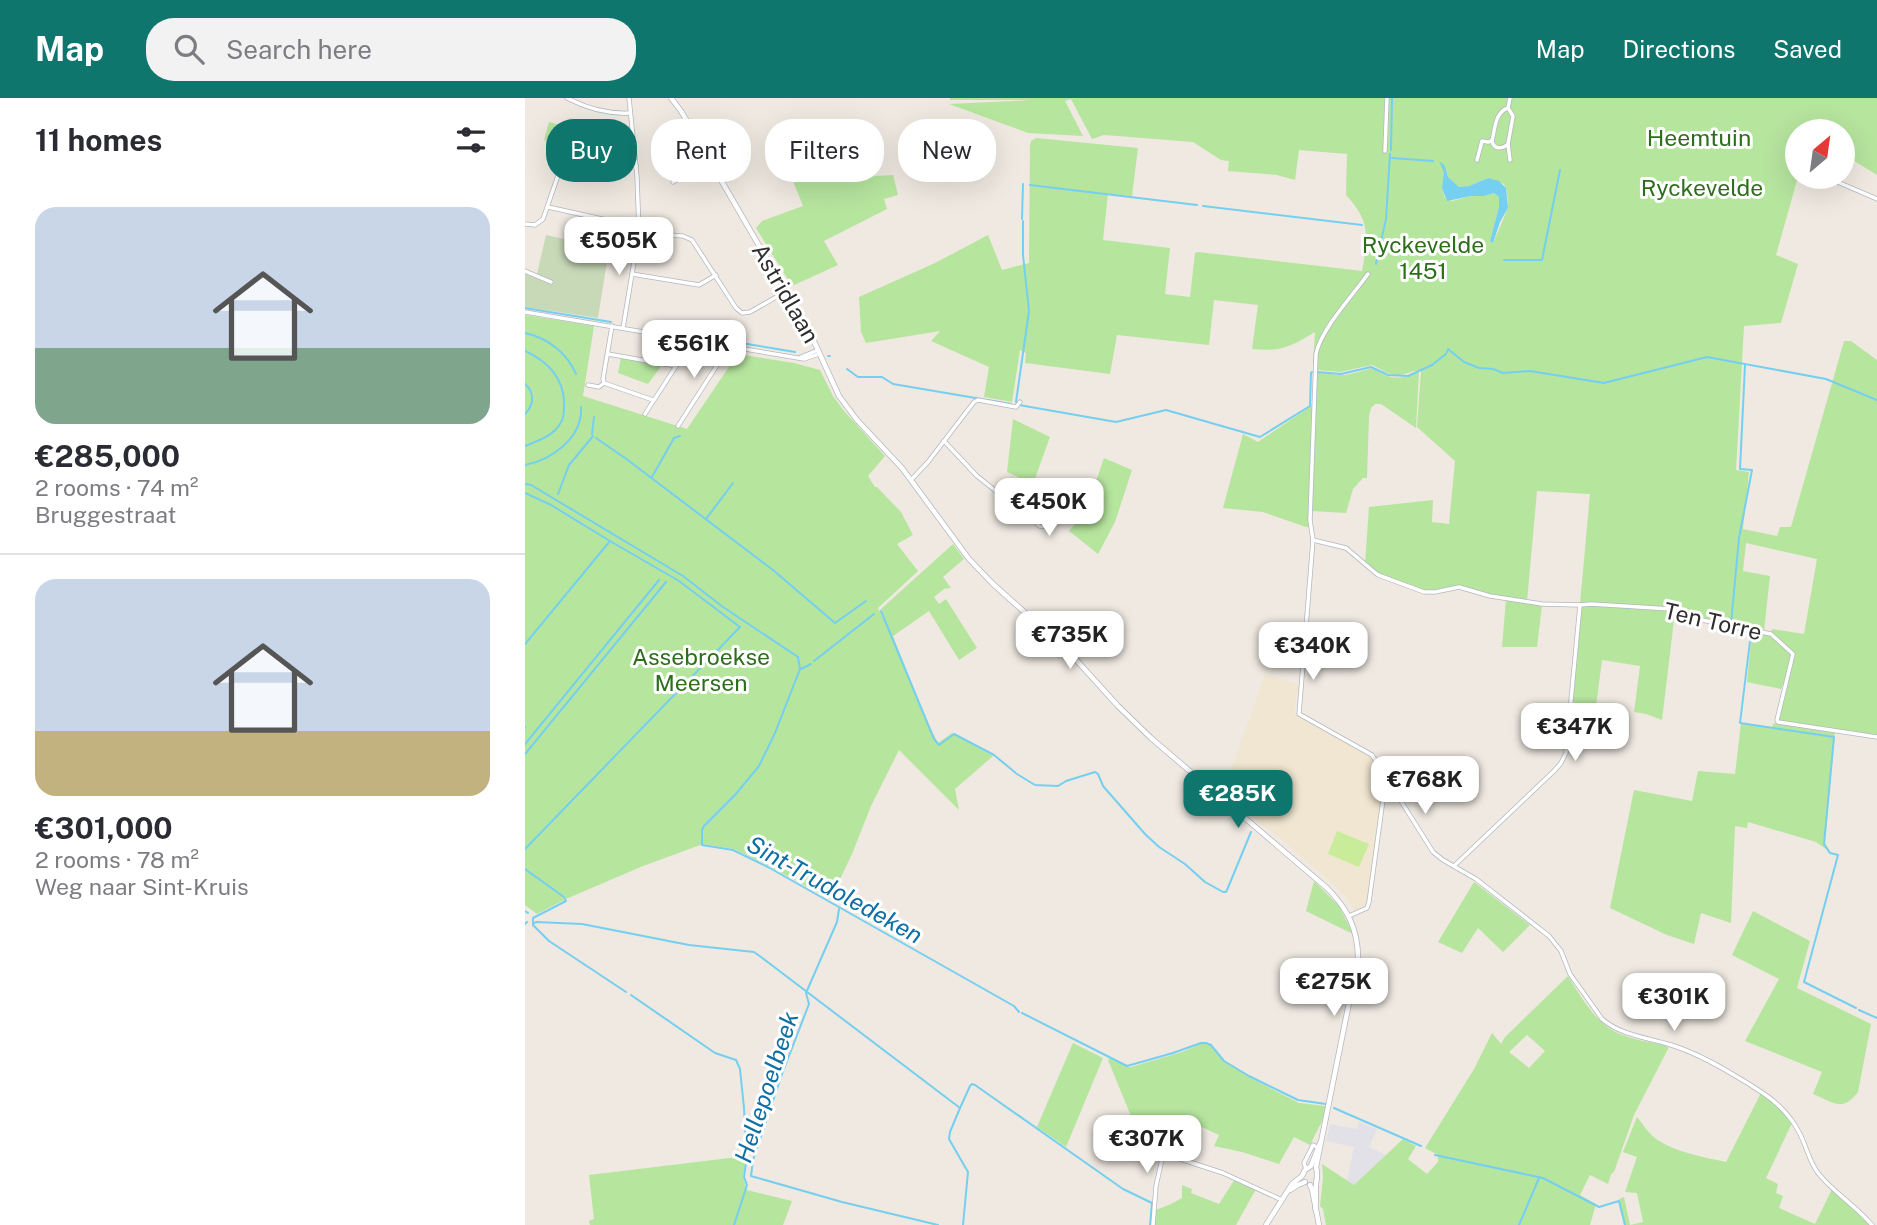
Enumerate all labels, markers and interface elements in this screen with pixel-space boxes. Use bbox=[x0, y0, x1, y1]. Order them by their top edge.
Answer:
search box bbox=[146, 18, 636, 81]
text: Map bbox=[35, 30, 104, 68]
icon: search bbox=[170, 30, 208, 68]
text: Search here bbox=[226, 34, 372, 65]
text: Map bbox=[1536, 35, 1585, 63]
text: Directions bbox=[1623, 35, 1735, 63]
text: Saved bbox=[1773, 35, 1842, 63]
chip: Buy bbox=[546, 119, 637, 182]
chip: Rent bbox=[651, 119, 751, 182]
chip: Filters bbox=[765, 119, 884, 182]
chip: New bbox=[898, 119, 996, 182]
north arrow bbox=[1785, 119, 1855, 189]
map controls bbox=[1785, 119, 1855, 189]
icon: filters bbox=[452, 121, 490, 159]
text: 11 homes bbox=[35, 122, 162, 158]
park label: Heemtuin bbox=[1647, 124, 1751, 151]
park label: Ryckevelde bbox=[1641, 174, 1763, 201]
pin: €505K bbox=[570, 218, 668, 277]
text: €505K bbox=[580, 226, 658, 253]
park label: Ryckevelde 1451 bbox=[1362, 231, 1484, 284]
street label: Astridlaan bbox=[747, 238, 825, 348]
icon: home bbox=[200, 253, 326, 379]
pin: €561K bbox=[645, 320, 743, 380]
text: €561K bbox=[658, 329, 730, 356]
text: €285,000 bbox=[35, 438, 180, 474]
text: 2 rooms · 74 m² bbox=[35, 474, 198, 501]
pin: €450K bbox=[1000, 478, 1098, 538]
text: €450K bbox=[1011, 487, 1087, 514]
text: Bruggestraat bbox=[35, 501, 176, 528]
street label: Ten Torre bbox=[1661, 597, 1765, 645]
pin: €735K bbox=[1021, 612, 1119, 671]
text: €735K bbox=[1032, 620, 1108, 647]
pin: €340K bbox=[1264, 622, 1362, 682]
icon: home bbox=[200, 625, 326, 751]
text: €340K bbox=[1275, 631, 1351, 658]
park label: Assebroekse Meersen bbox=[632, 643, 770, 696]
pin: €347K bbox=[1526, 704, 1624, 763]
text: €347K bbox=[1537, 712, 1613, 739]
pin: €768K bbox=[1376, 756, 1474, 816]
text: €768K bbox=[1387, 765, 1463, 792]
pin: €285K bbox=[1189, 770, 1287, 830]
text: €285K bbox=[1199, 779, 1277, 806]
text: €301,000 bbox=[35, 810, 173, 846]
water label: Sint-Trudoledeken bbox=[742, 829, 928, 949]
text: 2 rooms · 78 m² bbox=[35, 846, 199, 873]
text: Weg naar Sint-Kruis bbox=[35, 873, 249, 900]
pin: €275K bbox=[1285, 958, 1383, 1018]
text: €275K bbox=[1296, 967, 1372, 994]
pin: €301K bbox=[1625, 974, 1723, 1033]
text: €301K bbox=[1638, 982, 1710, 1009]
water label: Hellepoelbeek bbox=[728, 1008, 804, 1166]
pin: €307K bbox=[1098, 1116, 1196, 1175]
text: €307K bbox=[1109, 1124, 1185, 1151]

